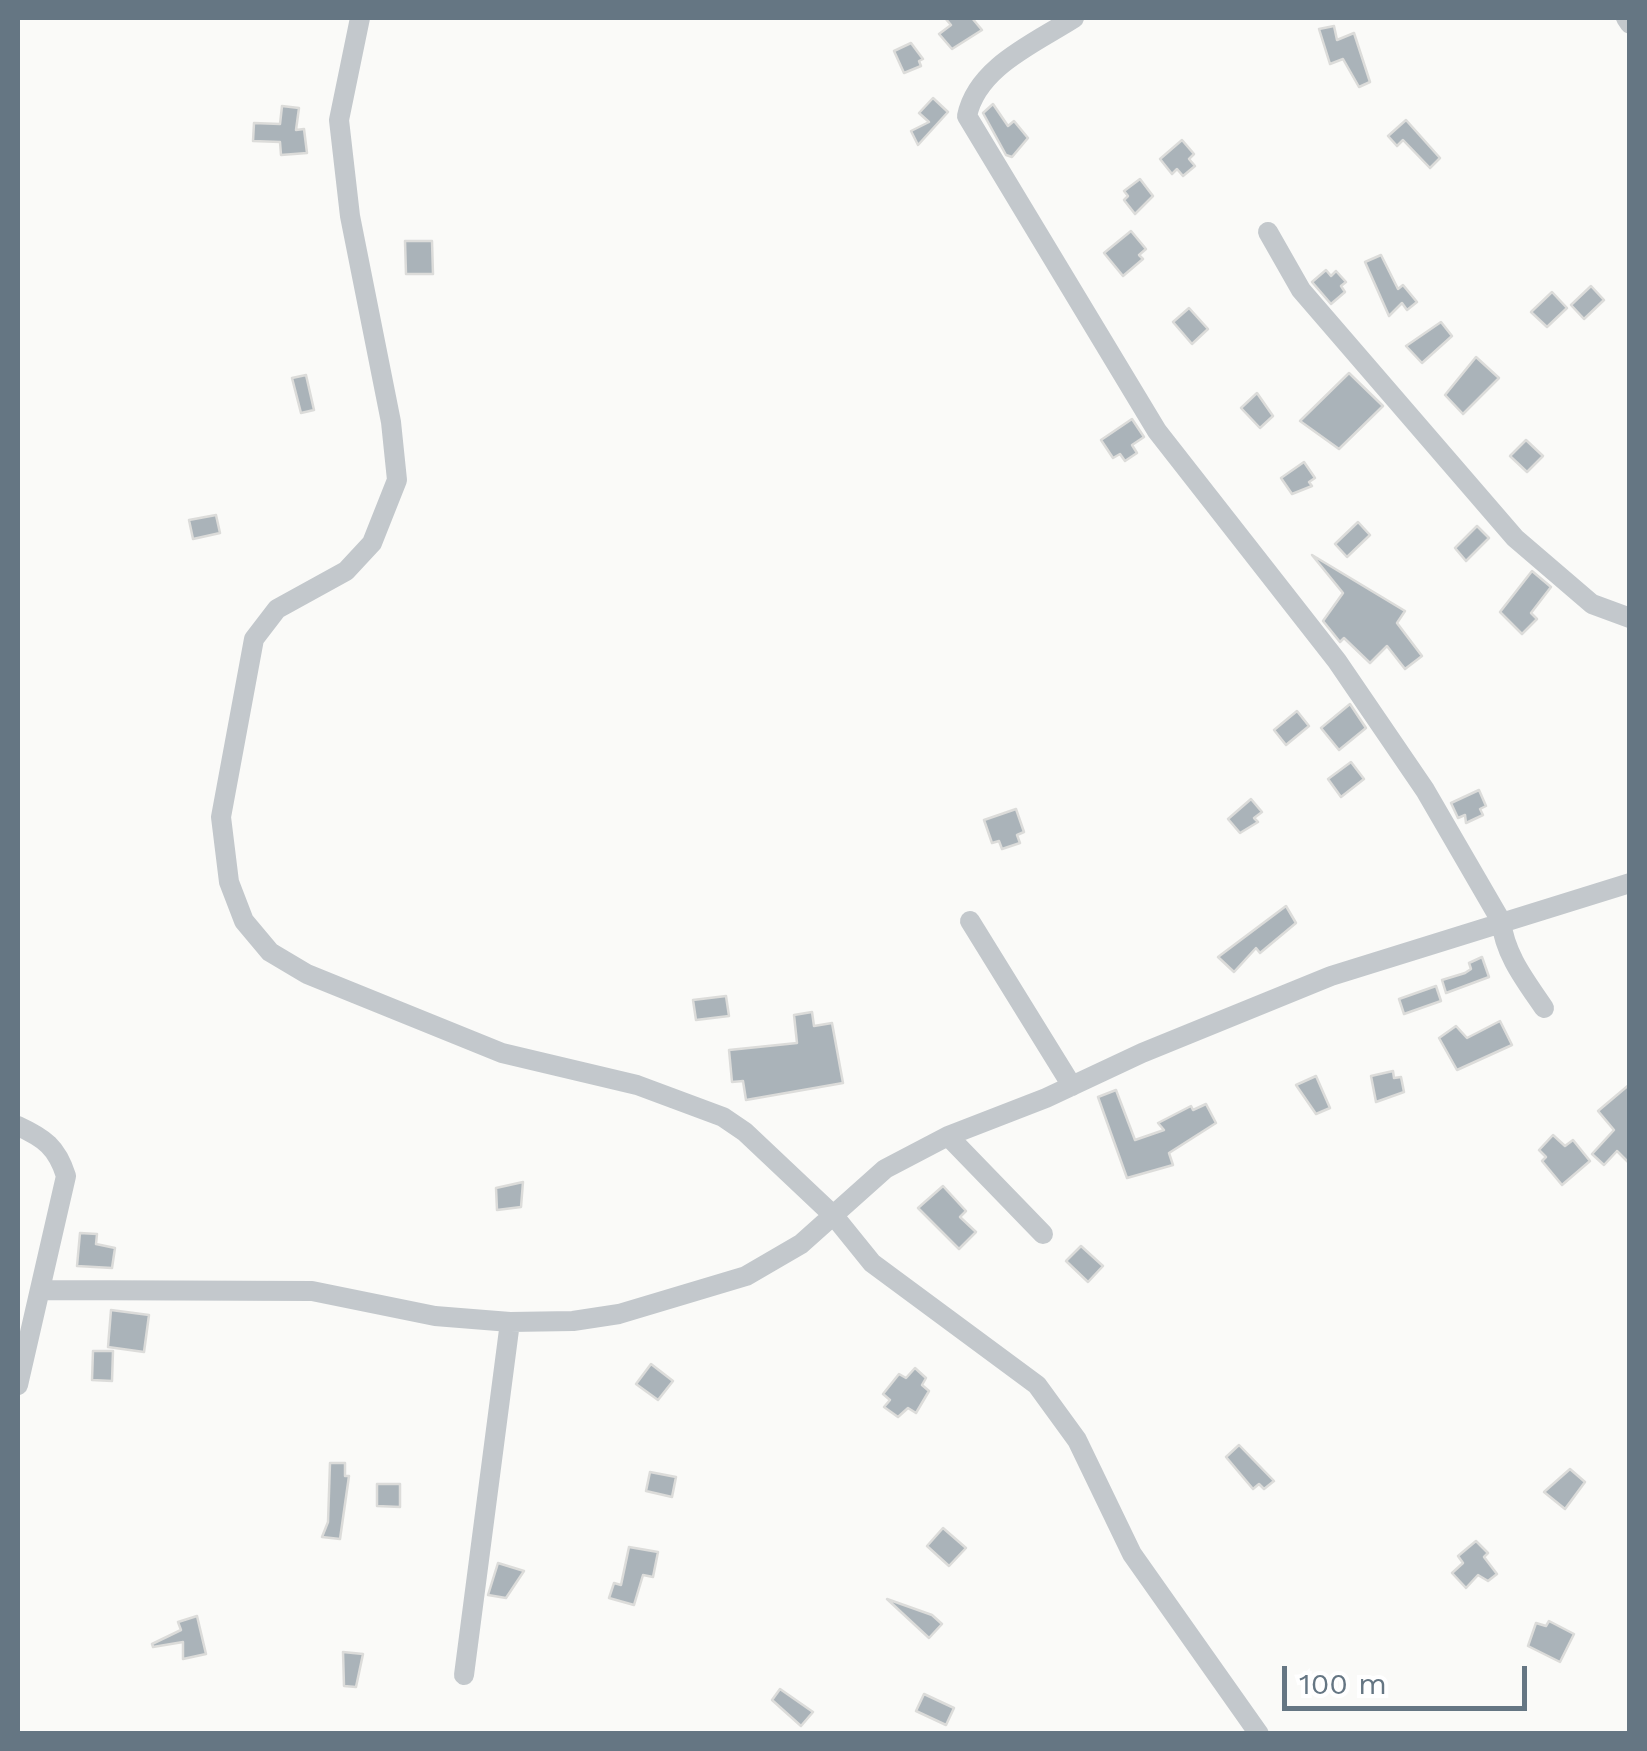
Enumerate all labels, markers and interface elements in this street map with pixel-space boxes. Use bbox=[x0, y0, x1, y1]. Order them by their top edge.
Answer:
scale bar bbox=[1287, 1646, 1532, 1708]
text: 100 m bbox=[1299, 1666, 1387, 1701]

